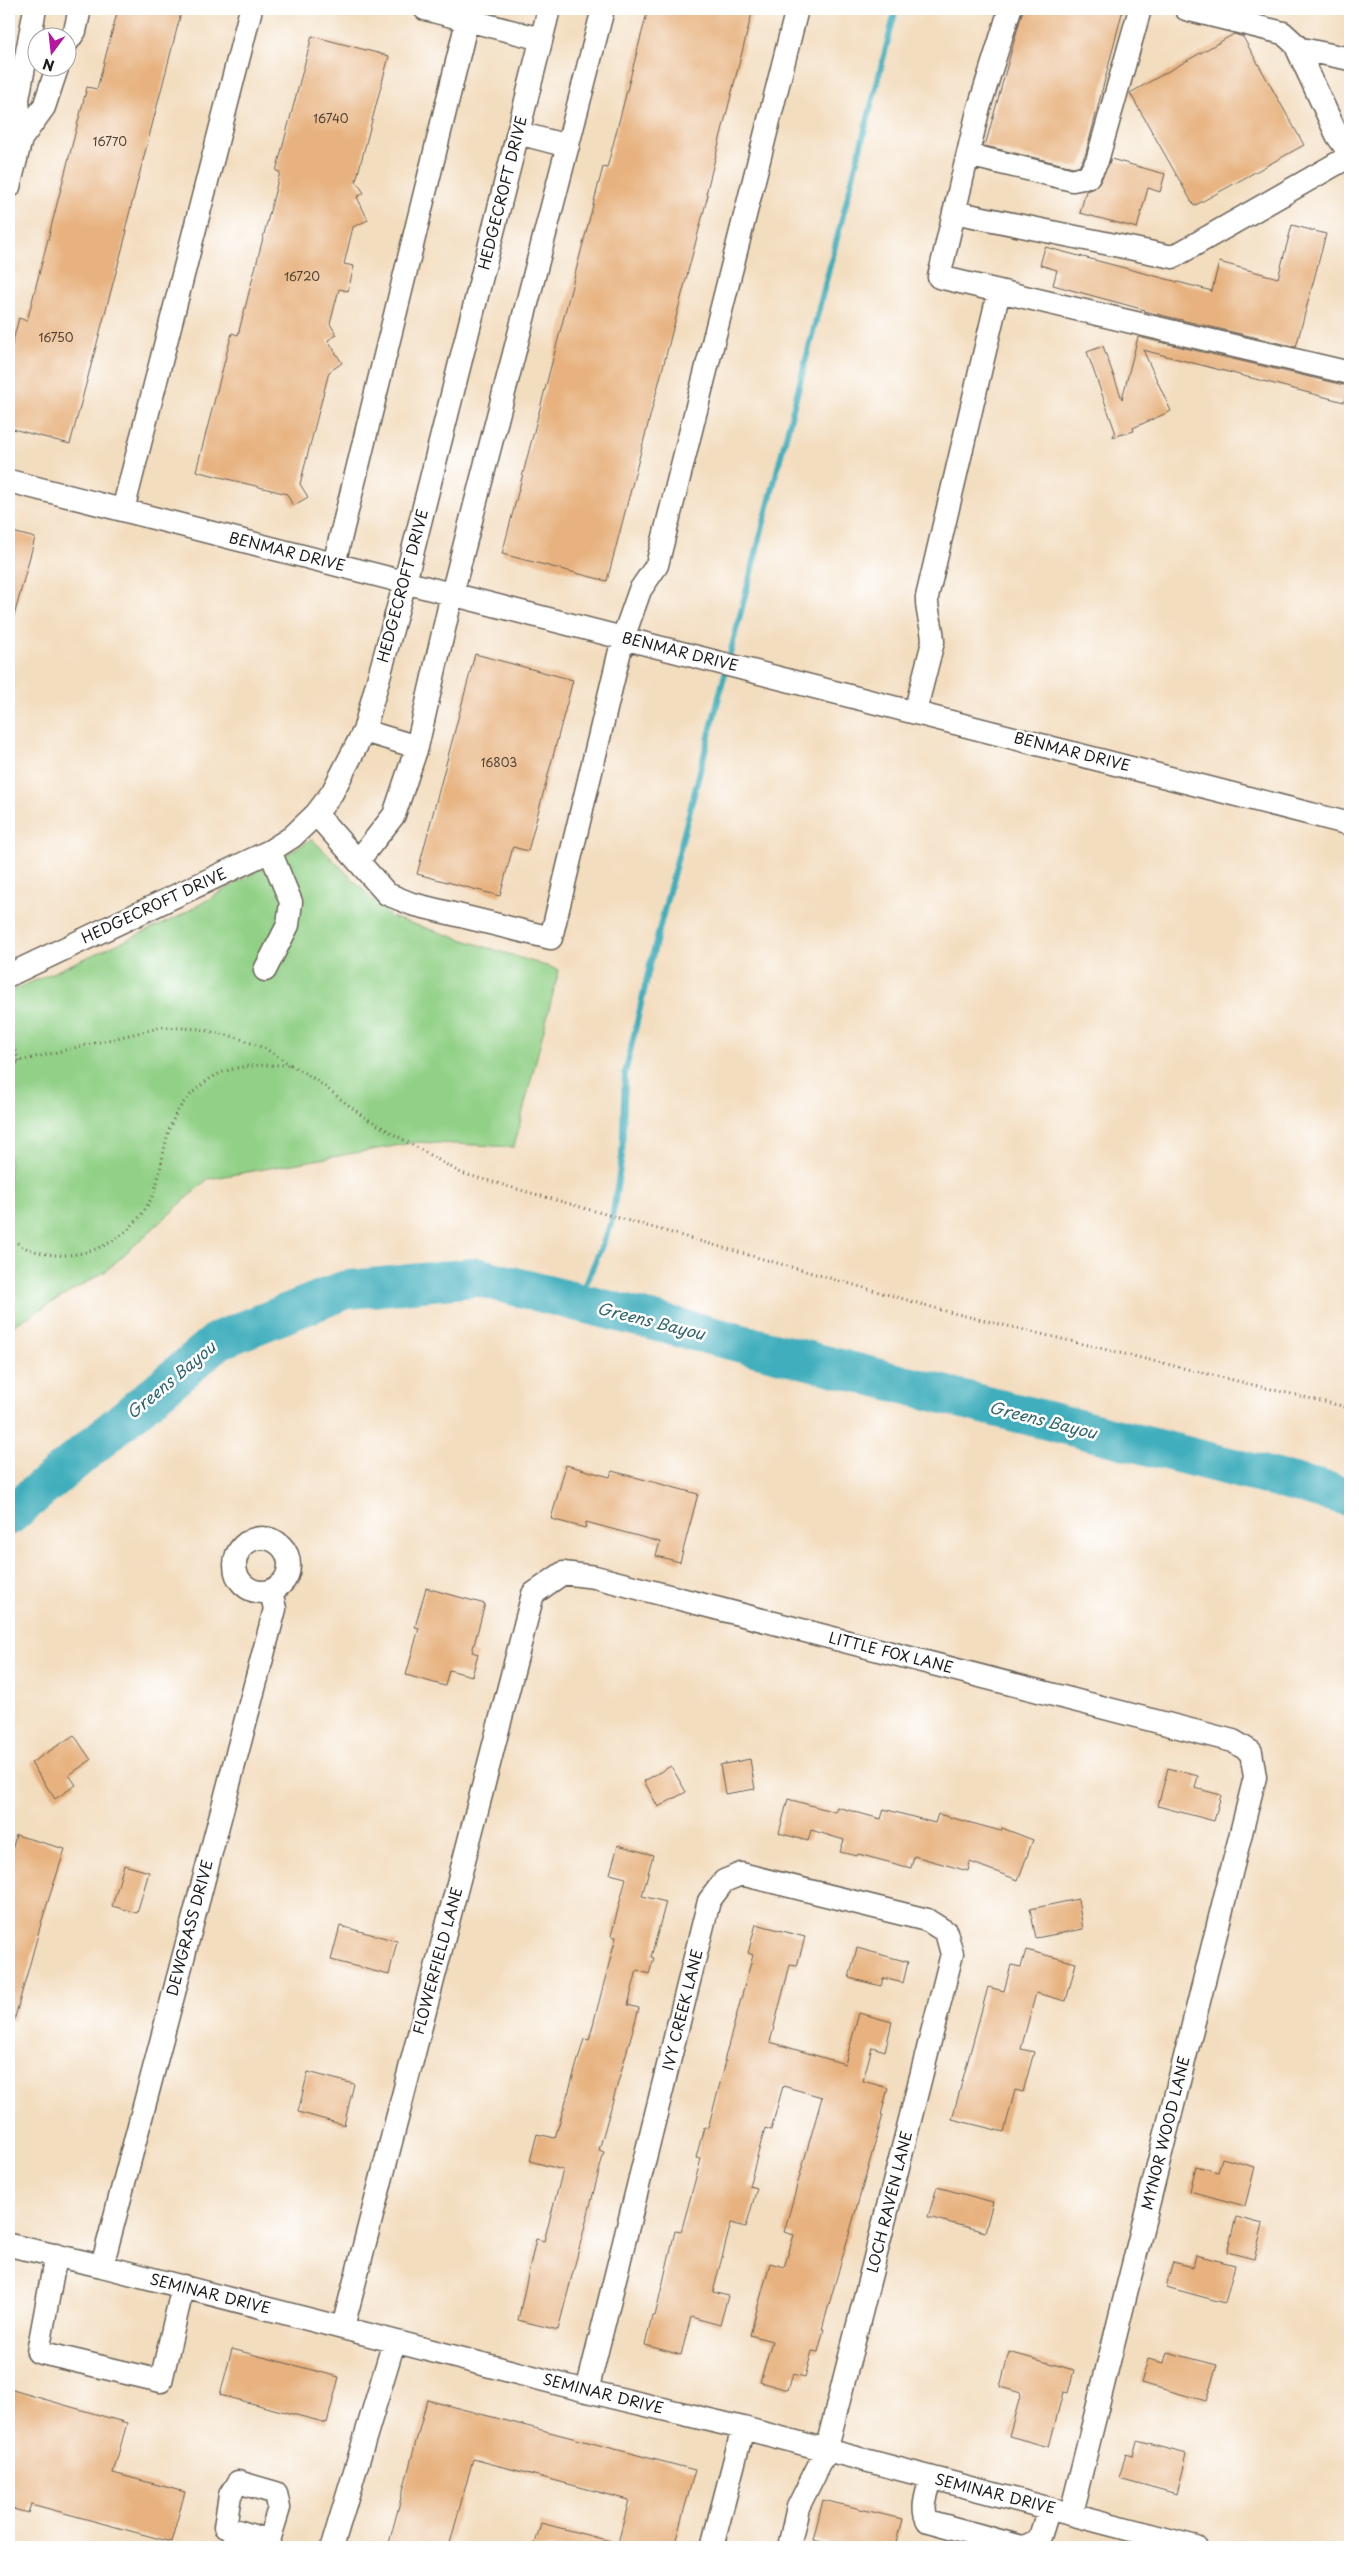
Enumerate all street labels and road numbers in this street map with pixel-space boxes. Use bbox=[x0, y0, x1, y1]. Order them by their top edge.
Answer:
street label: HEDGECROFT DRIVE bbox=[471, 113, 532, 272]
street label: HEDGECROFT DRIVE bbox=[370, 506, 433, 665]
street label: BENMAR DRIVE bbox=[227, 525, 348, 576]
street label: BENMAR DRIVE bbox=[620, 625, 741, 676]
street label: BENMAR DRIVE bbox=[1012, 725, 1133, 776]
street label: HEDGECROFT DRIVE bbox=[77, 861, 230, 948]
street label: LITTLE FOX LANE bbox=[827, 1625, 956, 1678]
street label: DEWGRASS DRIVE bbox=[159, 1857, 218, 1998]
street label: FLOWERFIELD LANE bbox=[406, 1884, 467, 2037]
street label: IVY CREEK LANE bbox=[655, 1947, 708, 2073]
street label: MYNOR WOOD LANE bbox=[1134, 2053, 1195, 2212]
street label: LOCH RAVEN LANE bbox=[860, 2128, 917, 2275]
street label: SEMINAR DRIVE bbox=[148, 2266, 273, 2319]
street label: SEMINAR DRIVE bbox=[541, 2366, 666, 2419]
street label: SEMINAR DRIVE bbox=[933, 2466, 1058, 2519]

